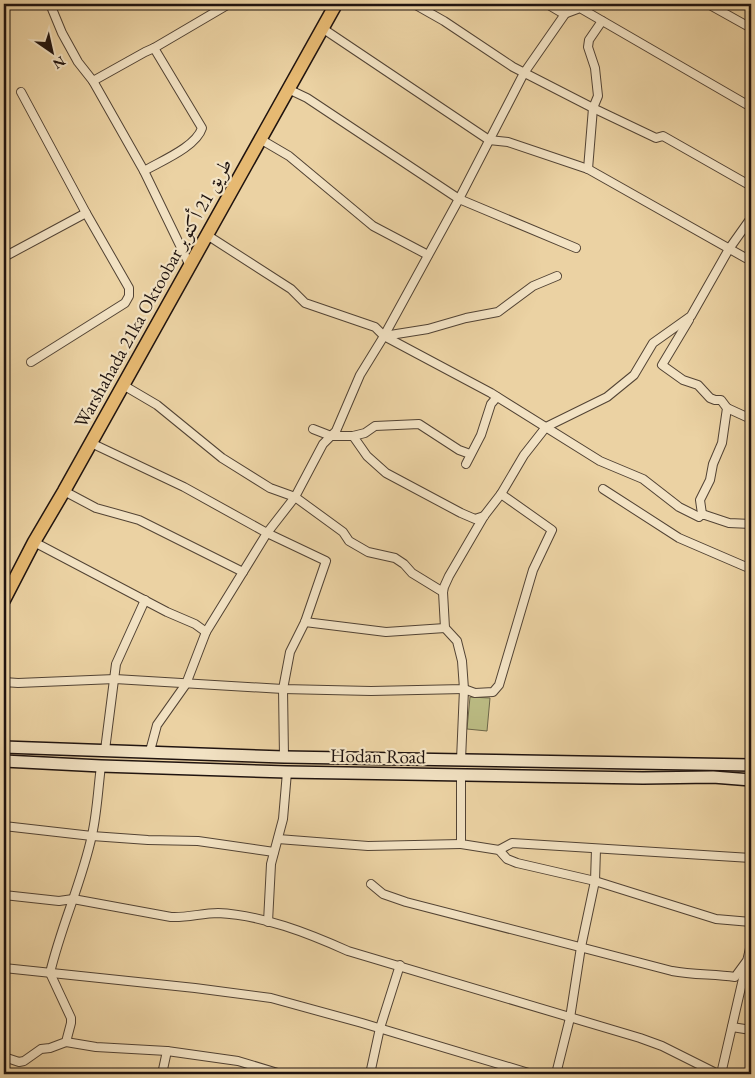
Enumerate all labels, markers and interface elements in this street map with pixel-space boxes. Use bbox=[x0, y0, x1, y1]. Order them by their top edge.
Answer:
north arrow bbox=[28, 28, 78, 78]
text: N bbox=[49, 52, 69, 74]
street label: Warshahada 21ka Oktoobar طريق 21 أكتوبر bbox=[68, 154, 238, 432]
street label: Hodan Road bbox=[330, 743, 426, 769]

